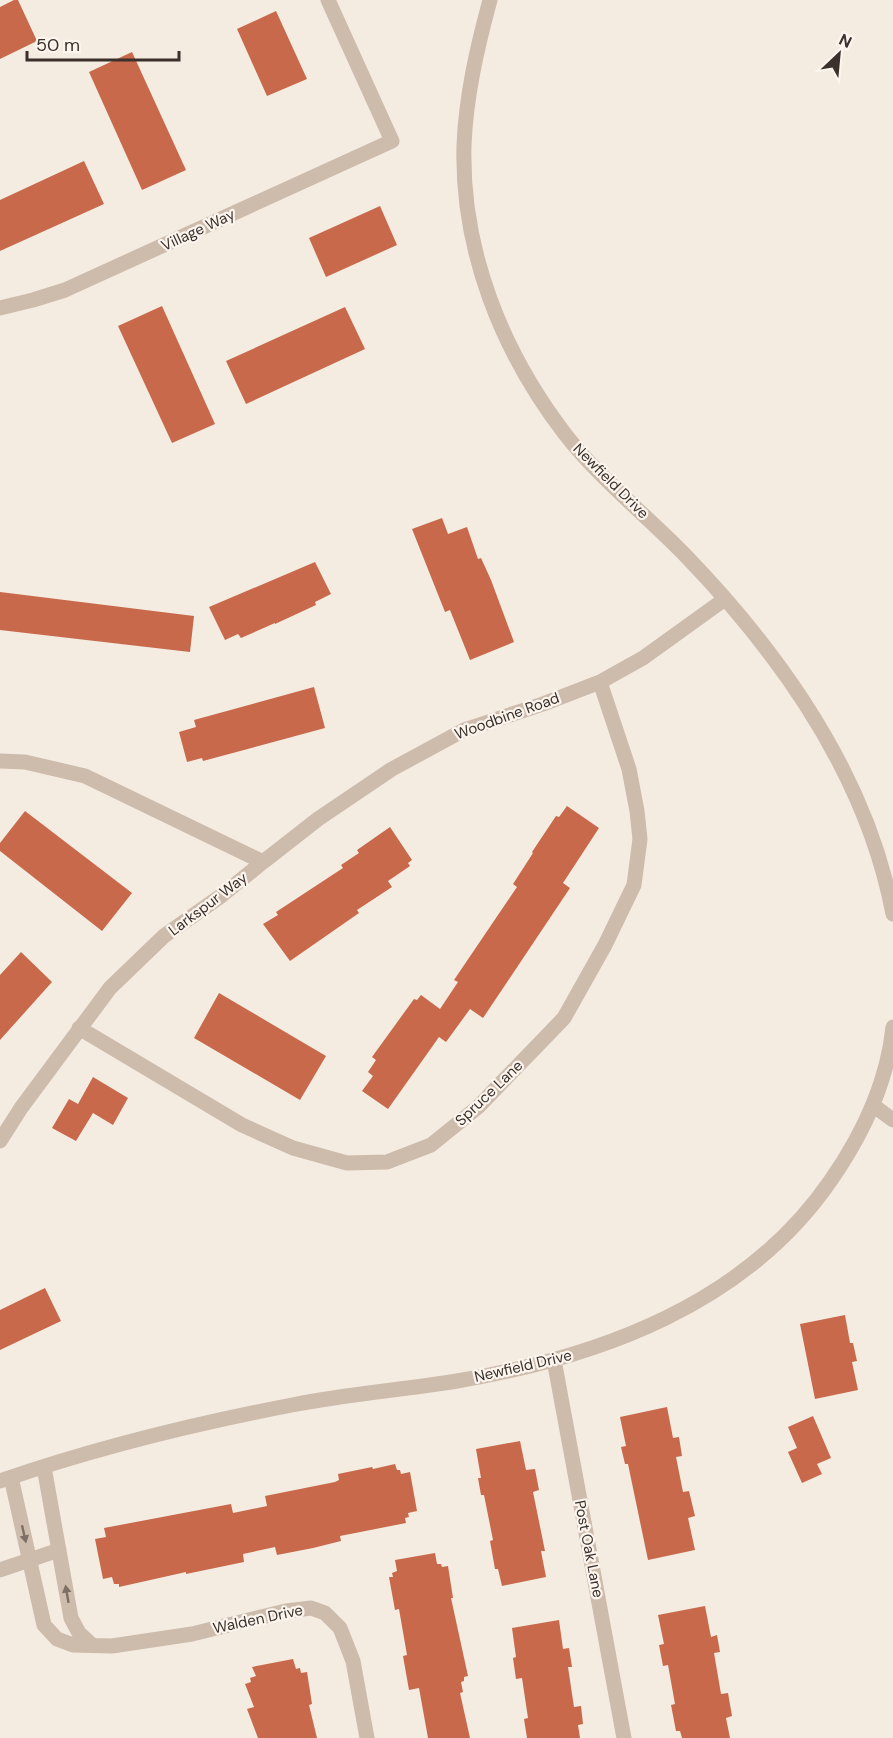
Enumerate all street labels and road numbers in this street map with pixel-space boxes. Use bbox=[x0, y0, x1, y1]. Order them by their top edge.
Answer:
street label: Village Way bbox=[158, 204, 239, 256]
street label: Newfield Drive bbox=[569, 439, 653, 523]
street label: Woodbine Road bbox=[452, 688, 562, 744]
street label: Larkspur Way bbox=[165, 867, 252, 940]
street label: Spruce Lane bbox=[451, 1056, 527, 1130]
street label: Newfield Drive bbox=[472, 1345, 574, 1387]
street label: Post Oak Lane bbox=[570, 1499, 608, 1599]
street label: Walden Drive bbox=[211, 1600, 305, 1638]

